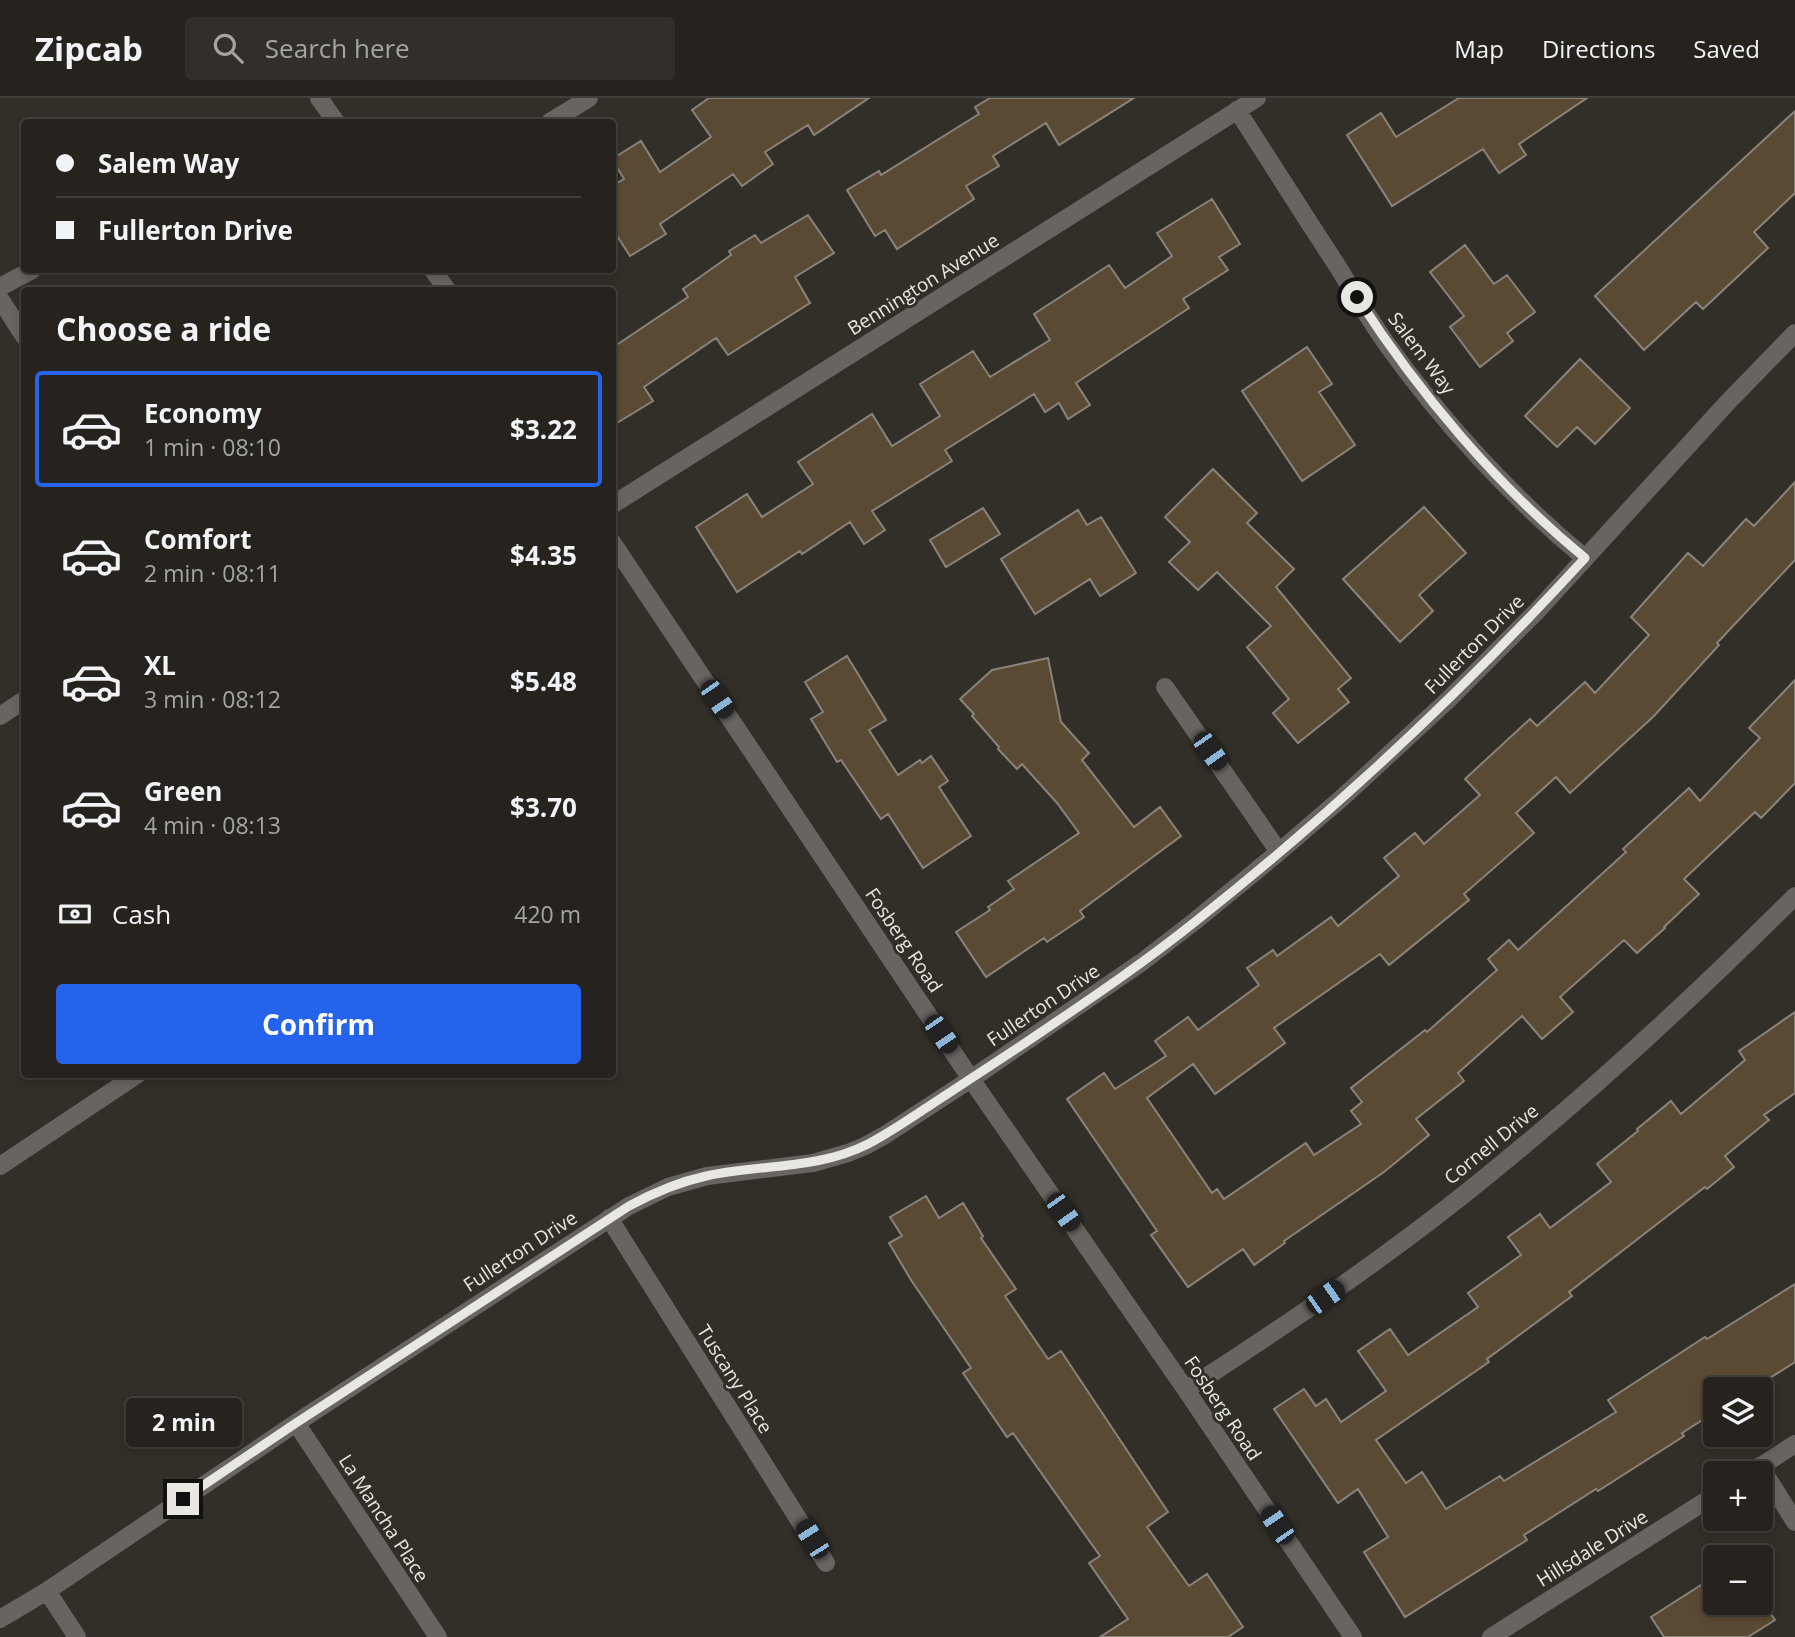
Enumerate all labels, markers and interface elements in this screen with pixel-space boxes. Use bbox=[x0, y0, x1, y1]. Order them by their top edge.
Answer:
search box bbox=[185, 17, 675, 80]
text: Zipcab bbox=[35, 26, 143, 71]
icon: search bbox=[209, 29, 247, 67]
text: Search here bbox=[265, 30, 410, 66]
text: Map bbox=[1454, 32, 1504, 65]
text: Directions bbox=[1542, 32, 1655, 65]
text: Saved bbox=[1693, 32, 1760, 65]
text: Salem Way bbox=[98, 145, 239, 181]
text: Fullerton Drive bbox=[98, 212, 293, 248]
street label: Bennington Avenue bbox=[842, 227, 1004, 341]
route start bbox=[1341, 281, 1373, 313]
text: Choose a ride bbox=[56, 307, 271, 350]
street label: Salem Way bbox=[1383, 307, 1462, 400]
text: Economy bbox=[144, 395, 262, 431]
icon: car bbox=[60, 398, 123, 461]
text: $3.22 bbox=[510, 411, 577, 447]
text: 1 min · 08:10 bbox=[144, 431, 281, 463]
text: Comfort bbox=[144, 521, 251, 557]
icon: car bbox=[60, 524, 123, 587]
text: $4.35 bbox=[510, 537, 577, 573]
text: 2 min · 08:11 bbox=[144, 557, 281, 589]
street label: Fullerton Drive bbox=[1419, 589, 1529, 699]
text: XL bbox=[144, 647, 176, 683]
icon: car bbox=[60, 650, 123, 713]
text: $5.48 bbox=[510, 663, 577, 699]
car bbox=[697, 676, 738, 722]
text: 3 min · 08:12 bbox=[144, 683, 281, 715]
car bbox=[1190, 728, 1231, 774]
text: Green bbox=[144, 773, 222, 809]
icon: car bbox=[60, 776, 123, 839]
text: $3.70 bbox=[510, 789, 577, 825]
text: 4 min · 08:13 bbox=[144, 809, 281, 841]
street label: Fosberg Road bbox=[859, 883, 949, 997]
icon: cash bbox=[56, 895, 94, 933]
text: Cash bbox=[112, 896, 171, 932]
text: 420 m bbox=[514, 898, 581, 930]
street label: Fullerton Drive bbox=[982, 958, 1104, 1052]
button: Confirm bbox=[56, 984, 581, 1064]
car bbox=[921, 1011, 962, 1057]
street label: Cornell Drive bbox=[1438, 1098, 1544, 1190]
car bbox=[1043, 1189, 1084, 1235]
street label: Fullerton Drive bbox=[458, 1204, 582, 1298]
car bbox=[1302, 1276, 1349, 1318]
street label: Tuscany Place bbox=[691, 1320, 779, 1438]
street label: Fosberg Road bbox=[1178, 1351, 1268, 1465]
map controls bbox=[1703, 1377, 1773, 1615]
button: layers bbox=[1703, 1377, 1773, 1447]
callout: 2 min bbox=[125, 1398, 241, 1446]
text: 2 min bbox=[152, 1406, 216, 1438]
street label: La Mancha Place bbox=[333, 1449, 435, 1587]
button: + bbox=[1703, 1461, 1773, 1531]
route end bbox=[167, 1483, 199, 1515]
car bbox=[1257, 1502, 1298, 1548]
street label: Hillsdale Drive bbox=[1531, 1503, 1653, 1593]
car bbox=[792, 1516, 833, 1562]
button: − bbox=[1703, 1545, 1773, 1615]

